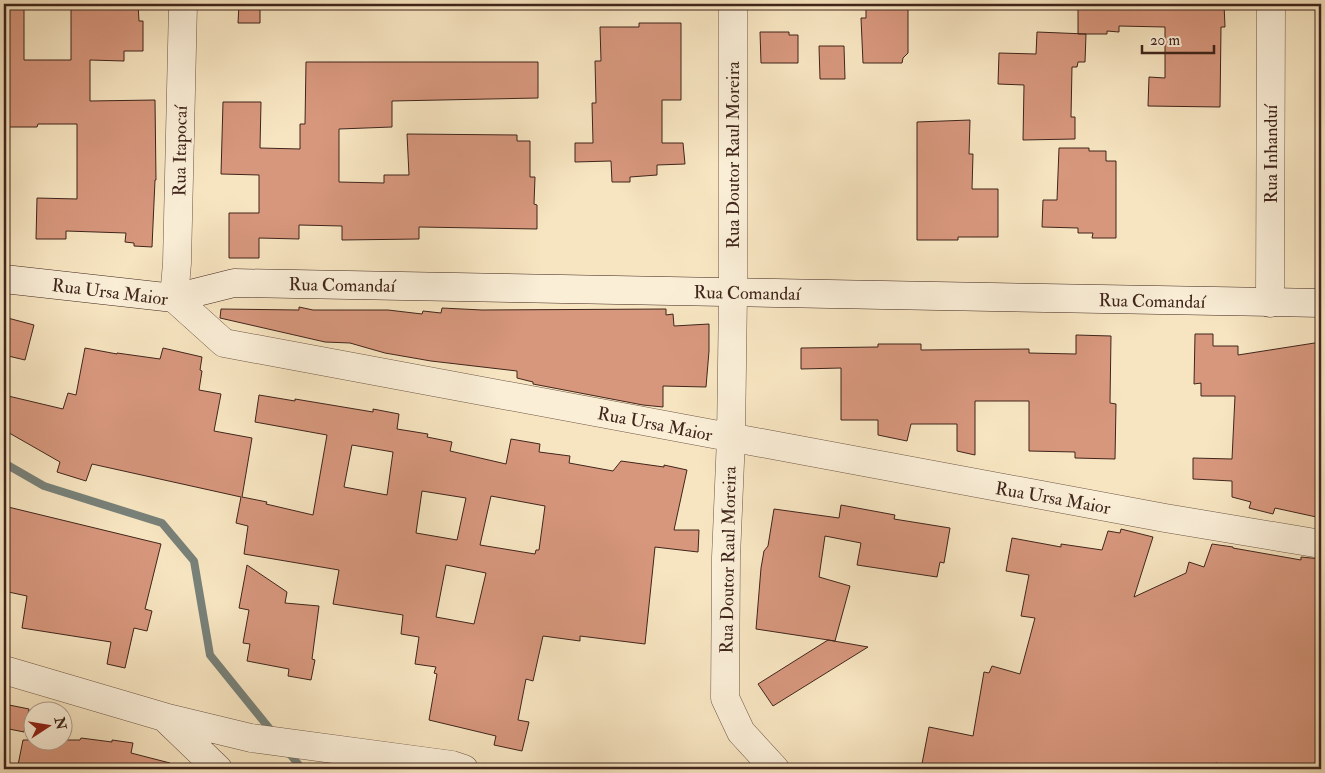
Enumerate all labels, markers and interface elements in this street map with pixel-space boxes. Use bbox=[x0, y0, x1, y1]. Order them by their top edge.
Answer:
scale bar bbox=[1142, 22, 1215, 54]
text: 20 m bbox=[1150, 31, 1180, 50]
street label: Rua Doutor Raul Moreira bbox=[722, 61, 745, 249]
street label: Rua Inhanduí bbox=[1260, 103, 1283, 203]
street label: Rua Itapocaí bbox=[168, 104, 193, 197]
street label: Rua Comandaí bbox=[288, 273, 397, 298]
street label: Rua Ursa Maior bbox=[51, 274, 170, 311]
street label: Rua Comandaí bbox=[693, 281, 802, 306]
street label: Rua Comandaí bbox=[1098, 289, 1207, 314]
street label: Rua Ursa Maior bbox=[595, 402, 715, 447]
street label: Rua Doutor Raul Moreira bbox=[715, 465, 742, 654]
street label: Rua Ursa Maior bbox=[993, 477, 1113, 520]
north arrow bbox=[22, 700, 72, 750]
text: N bbox=[50, 715, 70, 732]

